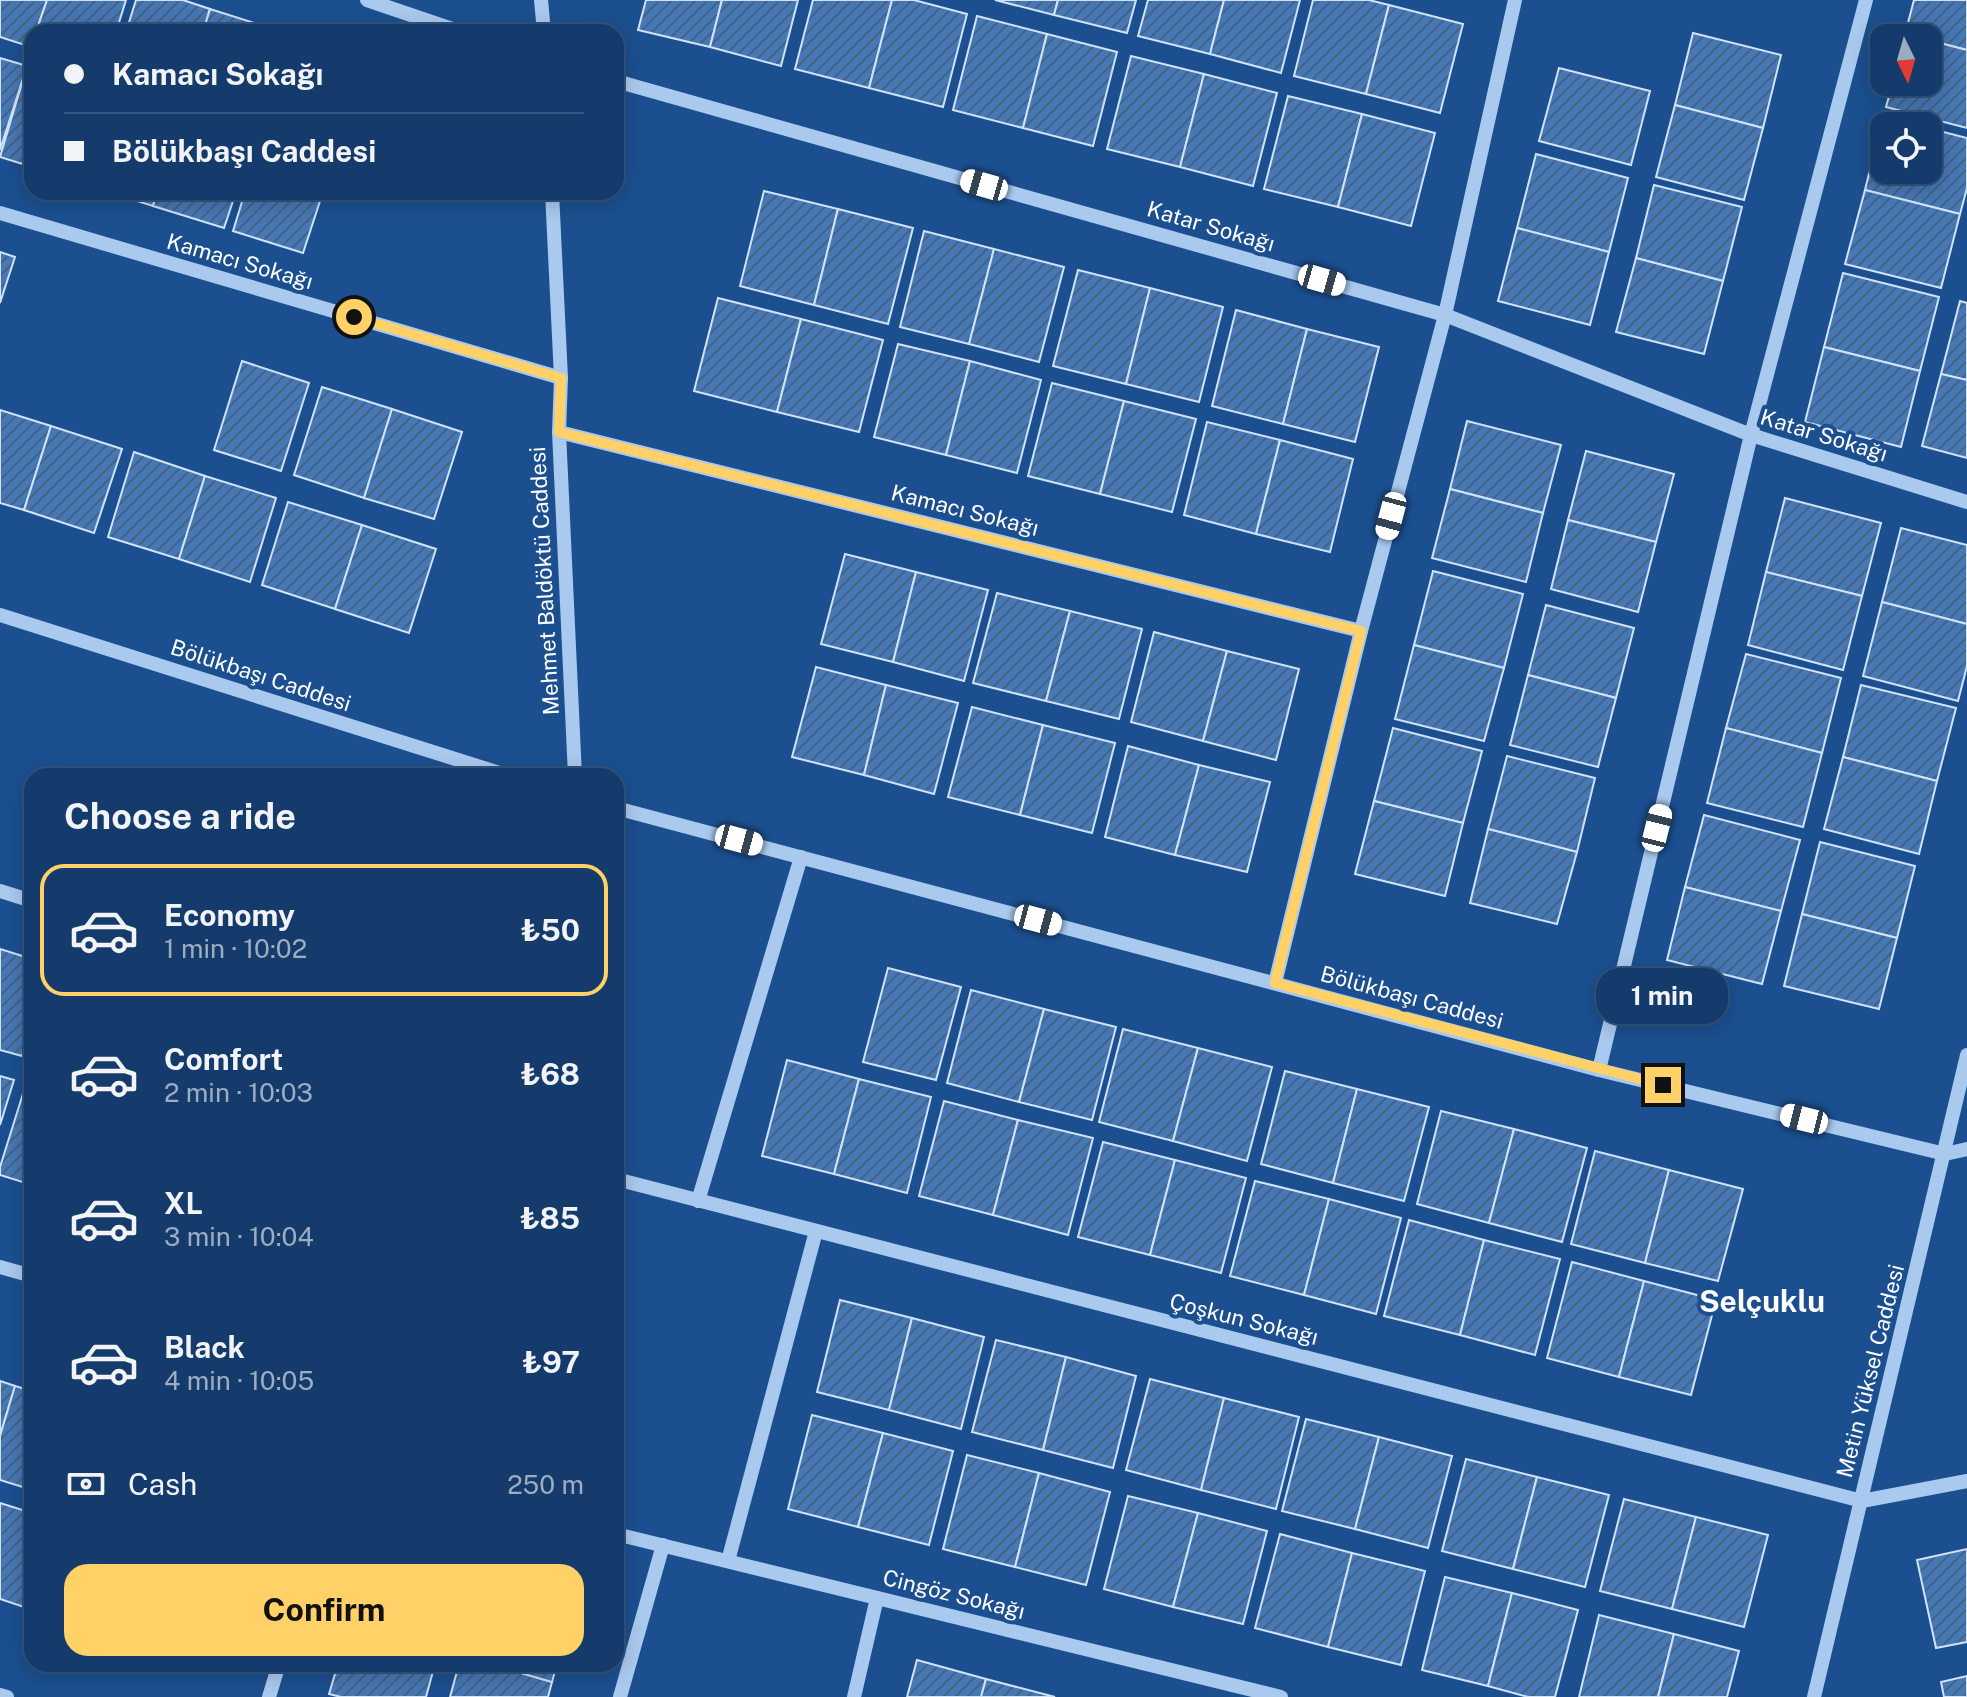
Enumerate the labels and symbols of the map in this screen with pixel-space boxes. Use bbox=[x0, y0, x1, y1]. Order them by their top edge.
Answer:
north arrow bbox=[1870, 24, 1942, 96]
car bbox=[958, 167, 1010, 203]
street label: Katar Sokağı bbox=[1144, 195, 1278, 257]
street label: Kamacı Sokağı bbox=[164, 228, 316, 294]
car bbox=[1296, 262, 1348, 298]
route start bbox=[336, 299, 372, 335]
street label: Katar Sokağı bbox=[1757, 403, 1891, 467]
street label: Mehmet Baldöktü Caddesi bbox=[524, 446, 564, 716]
street label: Kamacı Sokağı bbox=[889, 479, 1041, 541]
car bbox=[1373, 490, 1409, 542]
street label: Bölükbaşı Caddesi bbox=[168, 634, 354, 716]
car bbox=[1640, 802, 1674, 854]
car bbox=[713, 822, 765, 858]
car bbox=[1012, 902, 1064, 938]
street label: Bölükbaşı Caddesi bbox=[1318, 960, 1506, 1034]
callout: 1 min bbox=[1597, 969, 1729, 1025]
route end bbox=[1645, 1067, 1681, 1103]
car bbox=[1778, 1102, 1830, 1136]
street label: Metin Yüksel Caddesi bbox=[1831, 1262, 1909, 1480]
district label: Selçuklu bbox=[1699, 1283, 1825, 1319]
street label: Çoşkun Sokağı bbox=[1167, 1288, 1321, 1350]
street label: Cingöz Sokağı bbox=[880, 1564, 1028, 1624]

